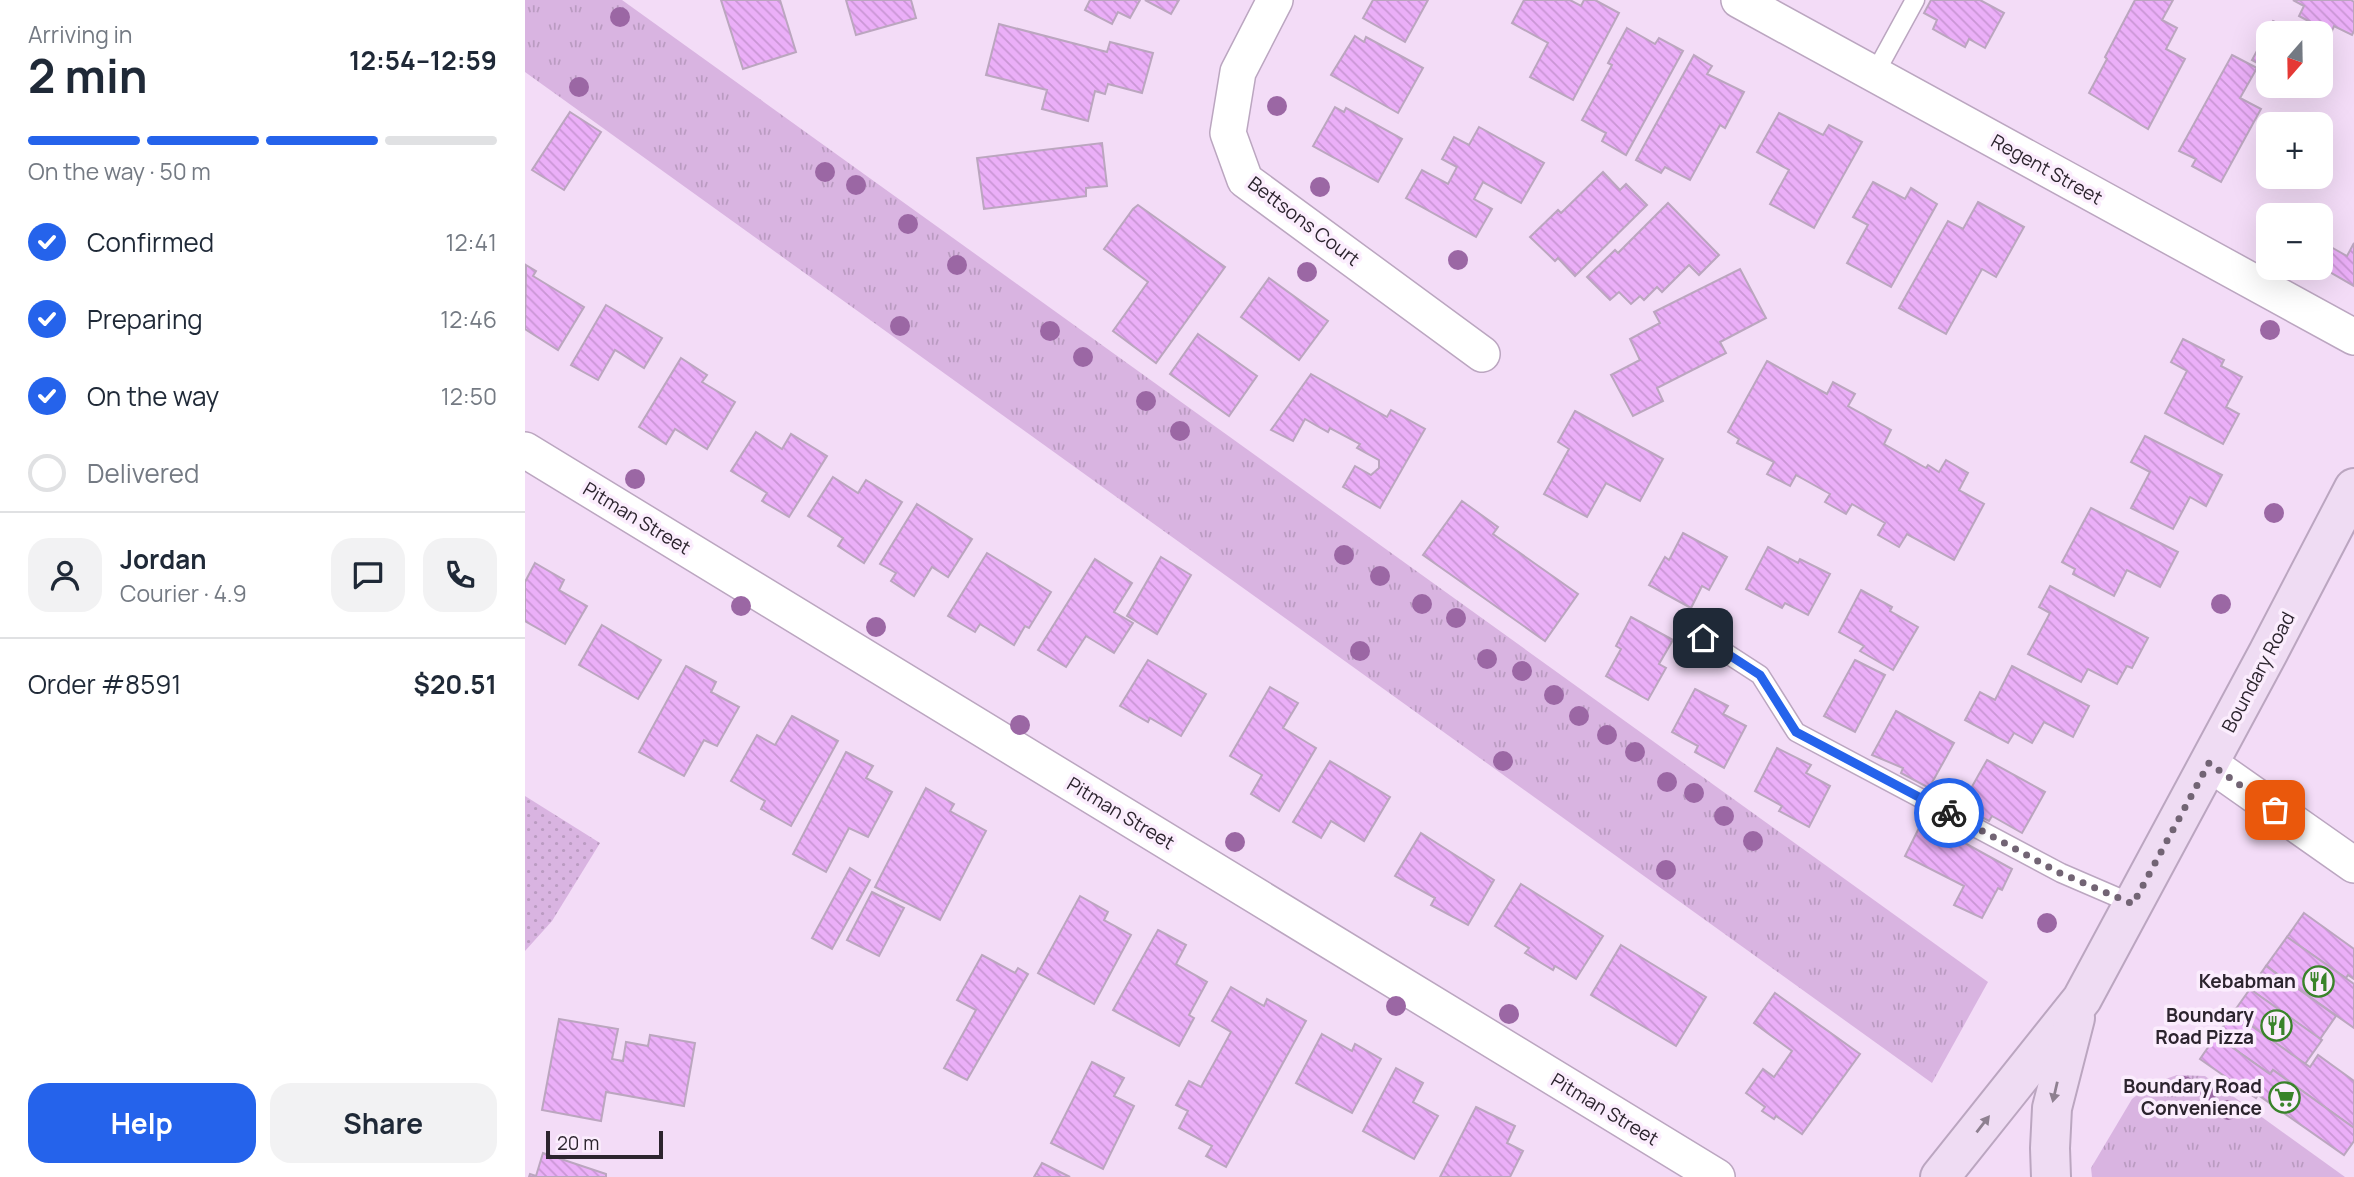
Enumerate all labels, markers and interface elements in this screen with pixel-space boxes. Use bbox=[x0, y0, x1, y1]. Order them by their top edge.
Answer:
text: Arriving in bbox=[28, 18, 133, 50]
north arrow bbox=[2256, 21, 2333, 98]
map controls bbox=[2256, 21, 2333, 280]
text: 12:54–12:59 bbox=[349, 42, 497, 78]
text: 2 min bbox=[28, 44, 148, 107]
button: + bbox=[2256, 112, 2333, 189]
street label: Regent Street bbox=[1987, 128, 2107, 210]
text: On the way · 50 m bbox=[28, 155, 211, 187]
street label: Bettsons Court bbox=[1243, 170, 1365, 272]
button: − bbox=[2256, 203, 2333, 280]
icon: check bbox=[28, 223, 66, 261]
text: Confirmed bbox=[87, 224, 214, 260]
text: 12:41 bbox=[446, 226, 497, 258]
icon: check bbox=[28, 300, 66, 338]
text: Preparing bbox=[87, 301, 203, 337]
text: 12:46 bbox=[440, 303, 497, 335]
icon: check bbox=[28, 377, 66, 415]
text: On the way bbox=[87, 378, 219, 414]
text: 12:50 bbox=[441, 380, 497, 412]
text: Delivered bbox=[87, 455, 199, 491]
street label: Pitman Street bbox=[578, 476, 696, 560]
button: person bbox=[28, 538, 102, 612]
button: chat bbox=[331, 538, 405, 612]
button: phone bbox=[423, 538, 497, 612]
text: Jordan bbox=[120, 541, 206, 577]
text: Courier · 4.9 bbox=[120, 577, 247, 609]
street label: Boundary Road bbox=[2215, 607, 2301, 737]
pin bbox=[1673, 608, 1733, 668]
icon: home bbox=[1684, 619, 1722, 657]
text: Order #8591 bbox=[28, 666, 181, 702]
text: $20.51 bbox=[414, 666, 497, 702]
street label: Pitman Street bbox=[1062, 771, 1180, 855]
courier bbox=[1914, 778, 1984, 848]
pin bbox=[2245, 780, 2305, 840]
icon: bag bbox=[2256, 791, 2294, 829]
icon: bike bbox=[1930, 794, 1968, 832]
restaurant icon: Kebabman bbox=[2302, 964, 2336, 998]
place label: Kebabman bbox=[2199, 968, 2296, 994]
place label: Boundary Road Pizza bbox=[2155, 1002, 2254, 1050]
restaurant icon: Boundary Road Pizza bbox=[2260, 1009, 2294, 1043]
street label: Pitman Street bbox=[1546, 1067, 1664, 1151]
place label: Boundary Road Convenience bbox=[2123, 1073, 2262, 1121]
supermarket icon: Boundary Road Convenience bbox=[2268, 1080, 2302, 1114]
one-way arrow bbox=[2049, 1081, 2060, 1103]
button: Help bbox=[28, 1083, 256, 1163]
button: Share bbox=[270, 1083, 497, 1163]
one-way arrow bbox=[1976, 1115, 1990, 1133]
scale bar bbox=[546, 1128, 663, 1160]
text: 20 m bbox=[557, 1130, 599, 1156]

